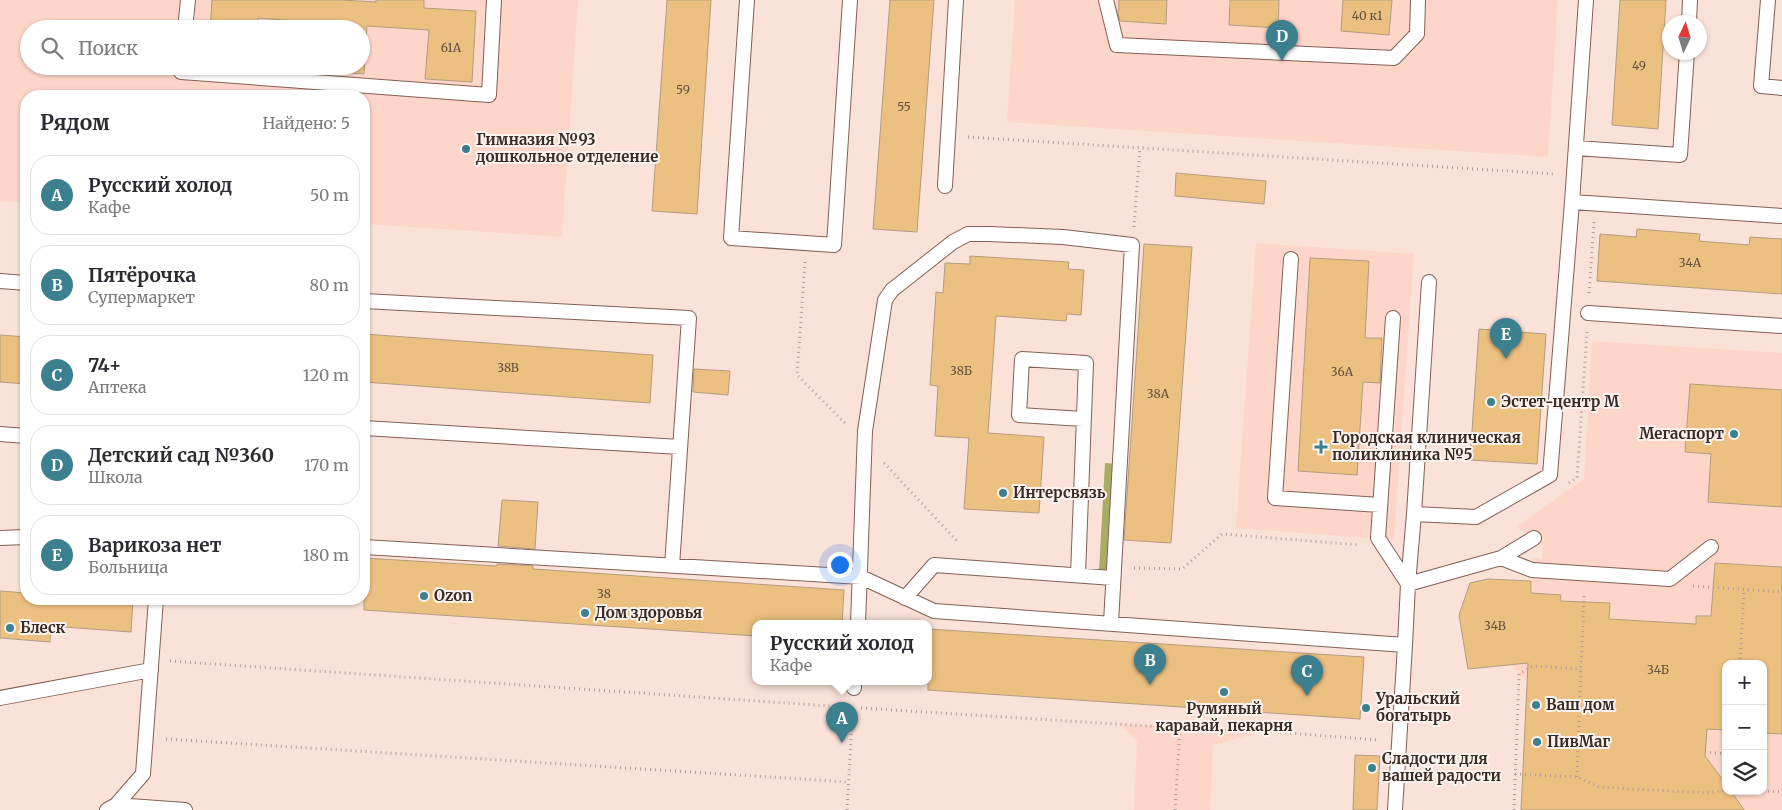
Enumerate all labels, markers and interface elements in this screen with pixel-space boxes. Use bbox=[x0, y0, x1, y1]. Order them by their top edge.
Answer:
house number: 40 к1 bbox=[1352, 8, 1383, 23]
north arrow bbox=[1662, 15, 1707, 60]
search box bbox=[20, 20, 370, 75]
pin: D bbox=[1266, 20, 1298, 61]
icon: search bbox=[38, 34, 66, 62]
text: Поиск bbox=[78, 36, 138, 60]
house number: 61А bbox=[441, 40, 462, 55]
house number: 49 bbox=[1632, 58, 1646, 73]
house number: 59 bbox=[676, 82, 690, 97]
house number: 55 bbox=[897, 99, 911, 114]
text: Рядом bbox=[40, 109, 110, 136]
text: Найдено: 5 bbox=[262, 113, 350, 133]
place label: Гимназия №93 дошкольное отделение bbox=[475, 130, 658, 166]
marker: Гимназия №93 дошкольное отделение bbox=[460, 143, 472, 155]
text: Русский холод bbox=[88, 173, 233, 197]
text: A bbox=[51, 185, 63, 205]
text: 50 m bbox=[310, 185, 349, 205]
text: Кафе bbox=[88, 197, 130, 217]
house number: 34А bbox=[1679, 255, 1702, 270]
text: Пятёрочка bbox=[88, 263, 196, 287]
text: B bbox=[51, 275, 63, 295]
text: 80 m bbox=[310, 275, 349, 295]
text: Супермаркет bbox=[88, 287, 195, 307]
pin: E bbox=[1490, 318, 1522, 359]
text: 74+ bbox=[88, 353, 121, 377]
house number: 38В bbox=[497, 360, 519, 375]
house number: 38Б bbox=[950, 363, 972, 378]
house number: 36А bbox=[1331, 364, 1354, 379]
text: C bbox=[52, 365, 62, 385]
text: 120 m bbox=[303, 365, 349, 385]
text: Аптека bbox=[88, 377, 147, 397]
house number: 38А bbox=[1147, 386, 1170, 401]
place label: Эстет-центр М bbox=[1501, 392, 1620, 411]
marker: Эстет-центр М bbox=[1485, 396, 1497, 408]
place label: Мегаспорт bbox=[1639, 424, 1724, 443]
place label: Городская клиническая поликлиника №5 bbox=[1332, 428, 1521, 464]
marker: Мегаспорт bbox=[1728, 428, 1740, 440]
marker: Городская клиническая поликлиника №5 bbox=[1314, 440, 1328, 454]
text: Детский сад №360 bbox=[88, 443, 274, 467]
text: D bbox=[51, 455, 63, 475]
text: 170 m bbox=[304, 455, 349, 475]
text: Школа bbox=[88, 467, 143, 487]
place label: Интерсвязь bbox=[1013, 483, 1106, 502]
marker: Интерсвязь bbox=[997, 487, 1009, 499]
text: Варикоза нет bbox=[88, 533, 221, 557]
text: E bbox=[52, 545, 62, 565]
text: 180 m bbox=[303, 545, 349, 565]
your location bbox=[827, 552, 853, 578]
text: Больница bbox=[88, 557, 168, 577]
place label: Ozon bbox=[434, 586, 472, 605]
house number: 38 bbox=[597, 586, 611, 601]
marker: Ozon bbox=[418, 590, 430, 602]
place label: Дом здоровья bbox=[595, 603, 702, 622]
marker: Дом здоровья bbox=[579, 607, 591, 619]
place label: Блеск bbox=[20, 618, 66, 637]
house number: 34В bbox=[1484, 618, 1506, 633]
popup bbox=[752, 620, 932, 685]
marker: Блеск bbox=[4, 622, 16, 634]
text: Русский холод bbox=[770, 631, 914, 655]
pin: B bbox=[1134, 644, 1166, 685]
text: Кафе bbox=[770, 655, 812, 675]
pin: C bbox=[1291, 655, 1323, 696]
map controls bbox=[1722, 660, 1767, 795]
button: + bbox=[1722, 660, 1767, 705]
house number: 34Б bbox=[1647, 662, 1669, 677]
marker: Румяный каравай, пекарня bbox=[1218, 686, 1230, 698]
place label: Уральский богатырь bbox=[1375, 689, 1461, 725]
place label: Ваш дом bbox=[1546, 695, 1615, 714]
place label: Румяный каравай, пекарня bbox=[1155, 699, 1293, 736]
marker: Ваш дом bbox=[1530, 699, 1542, 711]
pin: A bbox=[826, 702, 858, 743]
marker: Уральский богатырь bbox=[1360, 702, 1372, 714]
button: − bbox=[1722, 705, 1767, 750]
place label: ПивМаг bbox=[1547, 732, 1610, 751]
marker: ПивМаг bbox=[1531, 736, 1543, 748]
place label: Сладости для вашей радости bbox=[1382, 749, 1502, 785]
button: layers bbox=[1722, 750, 1767, 795]
marker: Сладости для вашей радости bbox=[1366, 762, 1378, 774]

